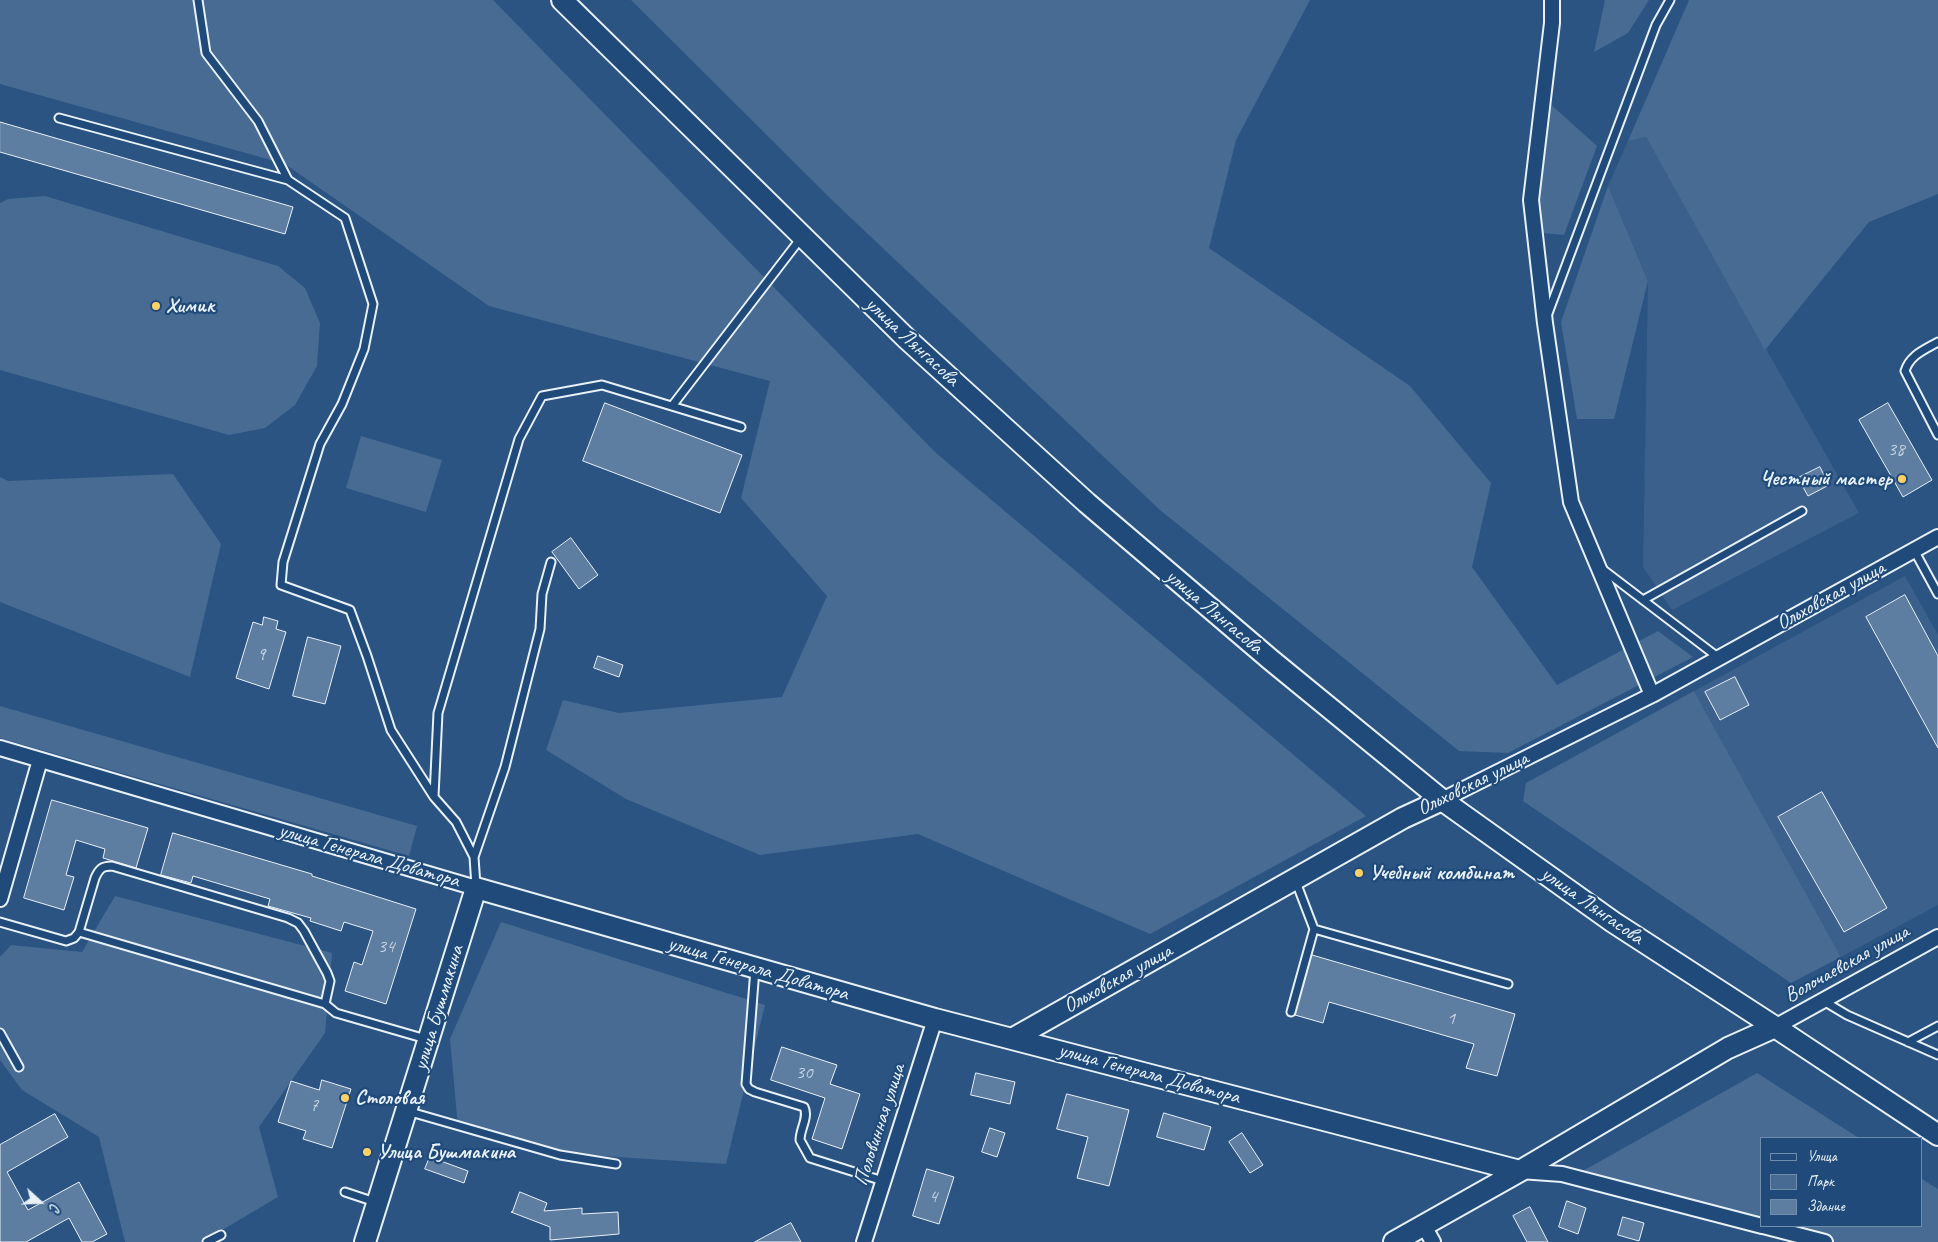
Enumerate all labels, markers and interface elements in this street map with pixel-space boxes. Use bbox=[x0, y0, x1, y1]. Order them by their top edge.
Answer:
street label: улица Лянгасова bbox=[860, 292, 964, 392]
place label: Химик bbox=[166, 293, 214, 319]
marker: Химик bbox=[150, 300, 162, 312]
house number: 38 bbox=[1887, 439, 1905, 461]
place label: Честный мастер bbox=[1760, 466, 1892, 492]
marker: Честный мастер bbox=[1896, 473, 1908, 485]
street label: Ольховская улица bbox=[1772, 556, 1890, 636]
street label: улица Лянгасова bbox=[1160, 564, 1268, 660]
house number: 9 bbox=[257, 644, 265, 666]
street label: Ольховская улица bbox=[1413, 746, 1533, 822]
street label: улица Генерала Доватора bbox=[276, 818, 462, 894]
place label: Учебный комбинат bbox=[1369, 860, 1514, 886]
street label: улица Лянгасова bbox=[1536, 861, 1648, 951]
marker: Учебный комбинат bbox=[1353, 867, 1365, 879]
street label: Волочаевская улица bbox=[1780, 919, 1914, 1009]
street label: улица Генерала Доватора bbox=[665, 931, 851, 1007]
house number: 34 bbox=[377, 936, 395, 958]
street label: Ольховская улица bbox=[1059, 939, 1177, 1019]
street label: улица Бушмакина bbox=[408, 943, 470, 1073]
house number: 1 bbox=[1447, 1008, 1455, 1030]
street label: улица Генерала Доватора bbox=[1056, 1038, 1242, 1110]
street label: Половинная улица bbox=[849, 1061, 911, 1189]
house number: 30 bbox=[795, 1062, 813, 1084]
place label: Столовая bbox=[355, 1085, 425, 1111]
marker: Столовая bbox=[339, 1092, 351, 1104]
house number: 7 bbox=[310, 1095, 318, 1117]
legend bbox=[1760, 1137, 1923, 1227]
place label: Улица Бушмакина bbox=[377, 1139, 515, 1165]
marker: Улица Бушмакина bbox=[361, 1146, 373, 1158]
text: Улица bbox=[1807, 1147, 1837, 1166]
text: Парк bbox=[1807, 1172, 1834, 1191]
north arrow bbox=[15, 1177, 65, 1227]
house number: 4 bbox=[929, 1186, 937, 1208]
text: Здание bbox=[1807, 1197, 1845, 1216]
text: С bbox=[45, 1201, 64, 1213]

